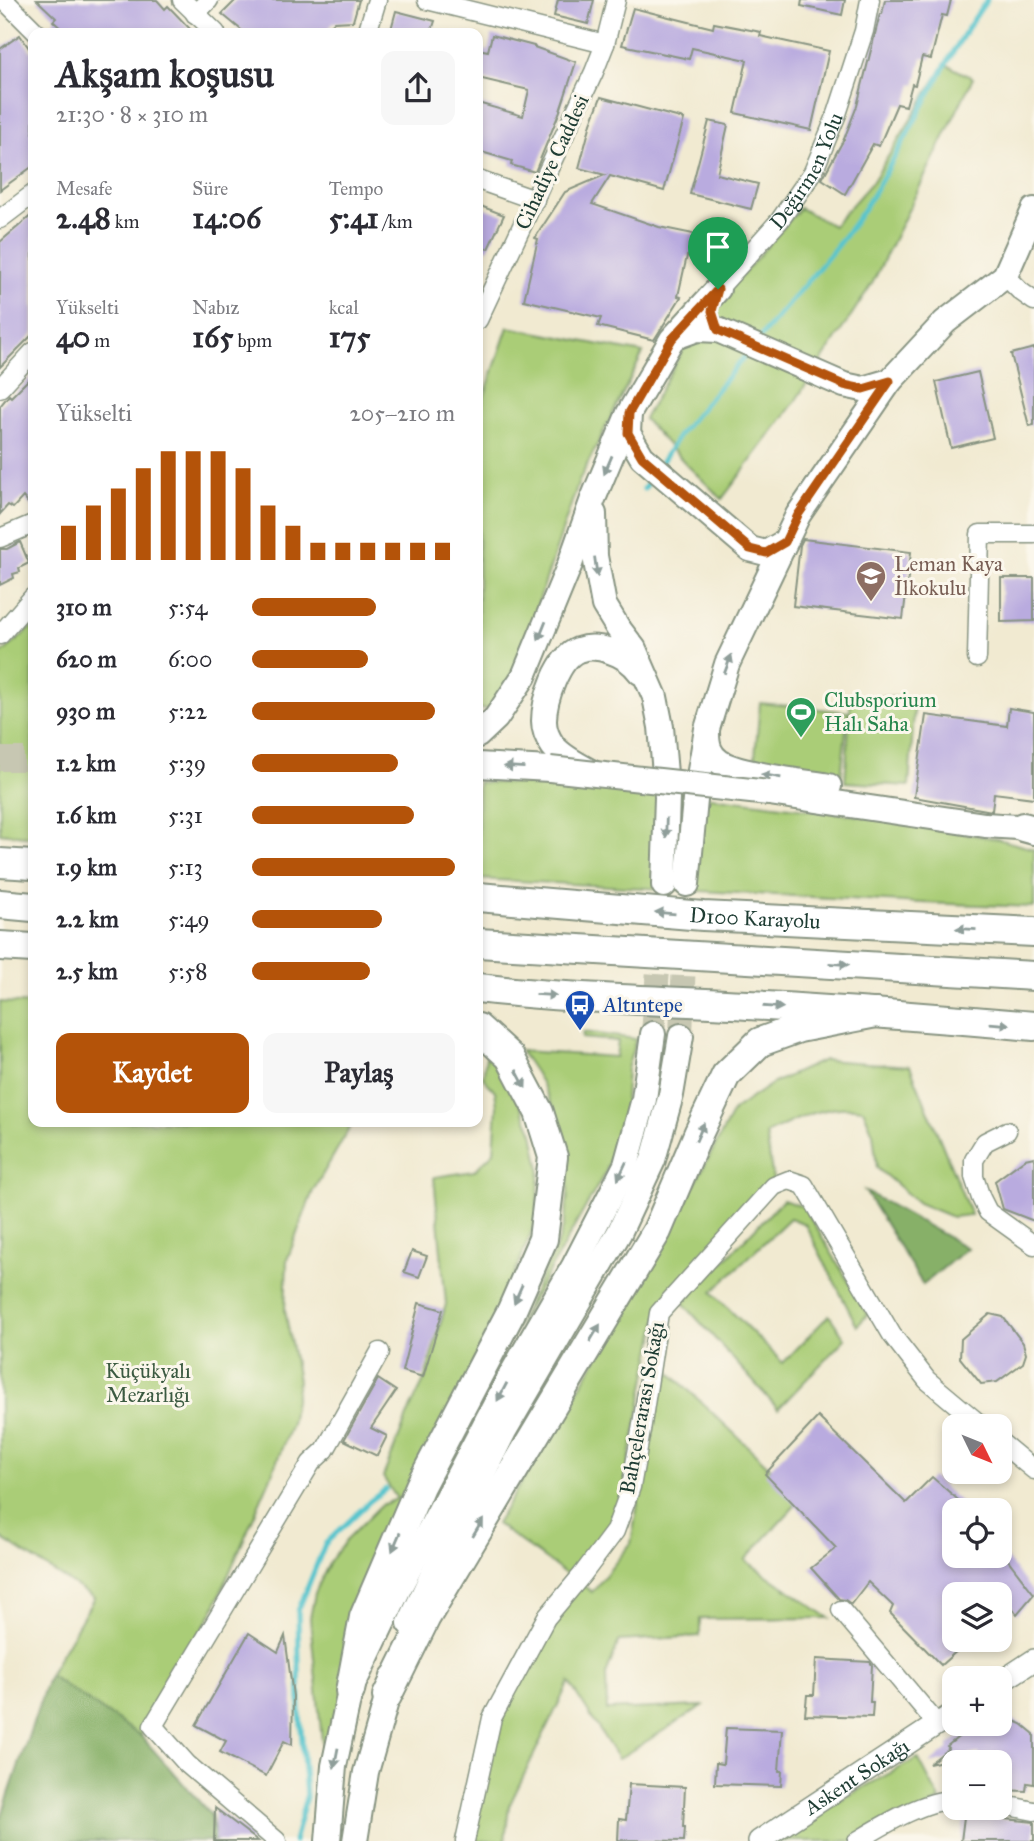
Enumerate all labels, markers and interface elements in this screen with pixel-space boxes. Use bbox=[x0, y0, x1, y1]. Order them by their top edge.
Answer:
text: Akşam koşusu bbox=[56, 51, 274, 97]
button: share bbox=[381, 51, 455, 125]
street label: Cihadiye Caddesi bbox=[509, 90, 595, 234]
text: 21:30 · 8 × 310 m bbox=[56, 100, 208, 128]
street label: Değirmen Yolu bbox=[764, 109, 849, 235]
text: Mesafe bbox=[56, 177, 112, 200]
text: Süre bbox=[192, 177, 228, 200]
text: Tempo bbox=[329, 177, 383, 200]
text: 2.48 bbox=[56, 200, 111, 236]
text: 14:06 bbox=[192, 200, 261, 236]
text: 5:41 bbox=[329, 200, 379, 236]
text: km bbox=[111, 210, 139, 233]
text: /km bbox=[379, 210, 413, 233]
pin bbox=[688, 217, 748, 289]
icon: arrive bbox=[699, 228, 737, 266]
text: Yükselti bbox=[56, 296, 119, 319]
text: Nabız bbox=[192, 296, 239, 319]
text: kcal bbox=[329, 296, 359, 319]
text: 40 bbox=[56, 319, 90, 355]
text: 165 bbox=[192, 319, 233, 355]
text: 175 bbox=[329, 319, 370, 355]
text: m bbox=[90, 329, 110, 352]
text: bpm bbox=[233, 329, 272, 352]
text: Yükselti bbox=[56, 399, 132, 427]
text: 205–210 m bbox=[350, 399, 455, 427]
one-way arrow bbox=[602, 455, 613, 476]
place label: Leman Kaya İlkokulu bbox=[894, 551, 1003, 601]
one-way arrow bbox=[591, 556, 602, 578]
school or university icon: Leman Kaya İlkokulu bbox=[854, 559, 888, 603]
text: 310 m bbox=[56, 593, 112, 621]
text: 5:54 bbox=[168, 593, 207, 621]
one-way arrow bbox=[537, 621, 548, 642]
text: 620 m bbox=[56, 645, 117, 673]
text: 6:00 bbox=[168, 645, 212, 673]
one-way arrow bbox=[722, 654, 733, 675]
place label: Clubsporium Halı Saha bbox=[824, 687, 937, 737]
sports icon: Clubsporium Halı Saha bbox=[784, 695, 818, 739]
text: 930 m bbox=[56, 697, 115, 725]
text: 5:22 bbox=[168, 697, 207, 725]
text: 1.2 km bbox=[56, 749, 116, 777]
text: 5:39 bbox=[168, 749, 206, 777]
one-way arrow bbox=[502, 761, 524, 772]
one-way arrow bbox=[760, 770, 782, 781]
text: 1.6 km bbox=[56, 801, 117, 829]
text: 5:31 bbox=[168, 801, 203, 829]
one-way arrow bbox=[660, 817, 672, 839]
text: 1.9 km bbox=[56, 853, 117, 881]
text: 5:13 bbox=[168, 853, 203, 881]
street label: D100 Karayolu bbox=[689, 902, 821, 935]
text: 2.2 km bbox=[56, 905, 119, 933]
text: 5:49 bbox=[168, 905, 210, 933]
one-way arrow bbox=[654, 907, 676, 918]
one-way arrow bbox=[955, 923, 977, 934]
text: 2.5 km bbox=[56, 957, 118, 985]
text: 5:58 bbox=[168, 957, 207, 985]
one-way arrow bbox=[829, 959, 851, 970]
bus stop icon: Altıntepe bbox=[563, 988, 597, 1032]
one-way arrow bbox=[535, 990, 557, 1001]
place label: Altıntepe bbox=[602, 992, 683, 1018]
one-way arrow bbox=[762, 1001, 784, 1012]
one-way arrow bbox=[989, 1018, 1011, 1029]
button: Kaydet bbox=[56, 1033, 249, 1113]
button: Paylaş bbox=[263, 1033, 455, 1113]
one-way arrow bbox=[516, 1069, 527, 1089]
one-way arrow bbox=[694, 1122, 705, 1142]
one-way arrow bbox=[616, 1161, 628, 1181]
one-way arrow bbox=[512, 1284, 524, 1304]
street label: Bahçelerarası Sokağı bbox=[614, 1319, 670, 1496]
one-way arrow bbox=[589, 1324, 601, 1343]
park label: Küçükyalı Mezarlığı bbox=[105, 1358, 191, 1408]
one-way arrow bbox=[496, 1383, 508, 1403]
north arrow bbox=[942, 1414, 1012, 1484]
map controls bbox=[942, 1414, 1012, 1820]
button: locate bbox=[942, 1498, 1012, 1568]
one-way arrow bbox=[472, 1519, 484, 1538]
one-way arrow bbox=[390, 1532, 402, 1552]
button: layers bbox=[942, 1582, 1012, 1652]
button: + bbox=[942, 1666, 1012, 1736]
street label: Askent Sokağı bbox=[799, 1733, 914, 1821]
one-way arrow bbox=[330, 1747, 341, 1769]
button: − bbox=[942, 1750, 1012, 1820]

